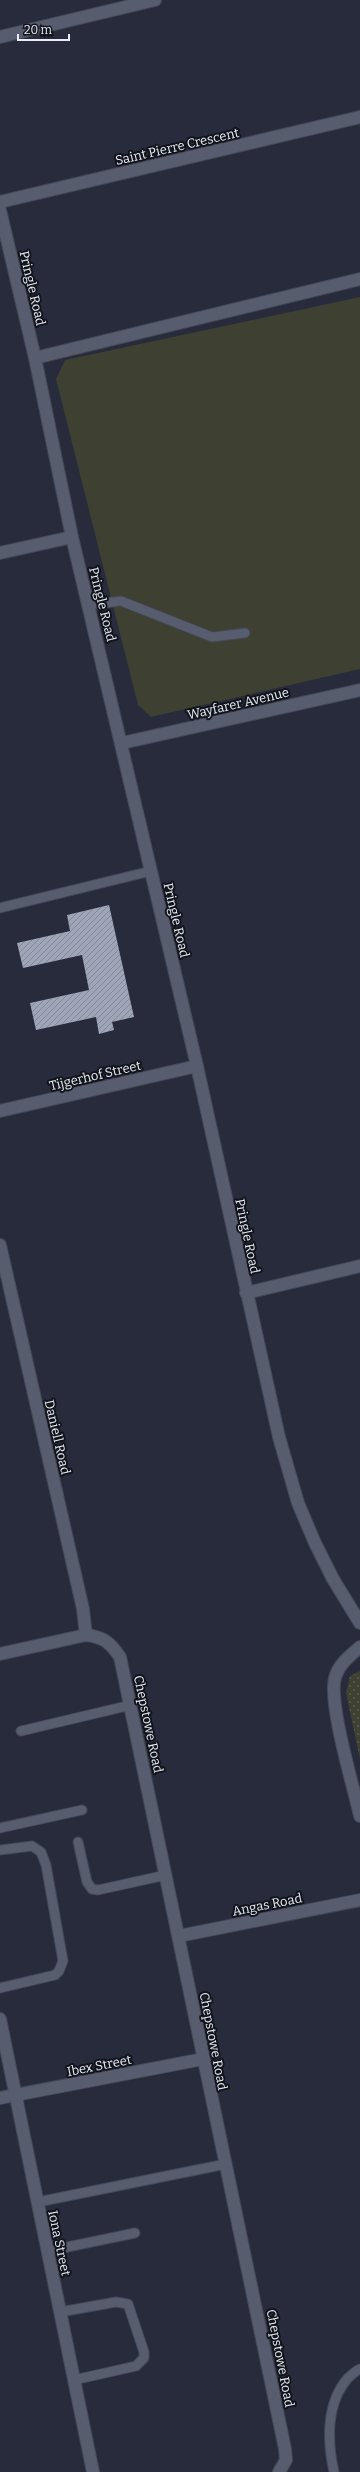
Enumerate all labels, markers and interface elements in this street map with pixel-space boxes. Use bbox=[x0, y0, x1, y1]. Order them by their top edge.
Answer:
scale bar bbox=[18, 16, 69, 42]
text: 20 m bbox=[24, 23, 53, 37]
street label: Saint Pierre Crescent bbox=[114, 125, 241, 168]
street label: Pringle Road bbox=[17, 249, 48, 327]
street label: Pringle Road bbox=[86, 565, 119, 643]
street label: Wayfarer Avenue bbox=[186, 684, 290, 722]
street label: Pringle Road bbox=[161, 881, 192, 959]
street label: Tijgerhof Street bbox=[48, 1058, 143, 1093]
street label: Pringle Road bbox=[232, 1197, 263, 1275]
street label: Daniell Road bbox=[42, 1398, 73, 1476]
street label: Chepstowe Road bbox=[131, 1674, 166, 1775]
street label: Angas Road bbox=[231, 1890, 304, 1919]
street label: Chepstowe Road bbox=[197, 1991, 230, 2092]
street label: Ibex Street bbox=[66, 2052, 133, 2079]
street label: Iona Street bbox=[45, 2209, 74, 2277]
street label: Chepstowe Road bbox=[264, 2308, 297, 2409]

